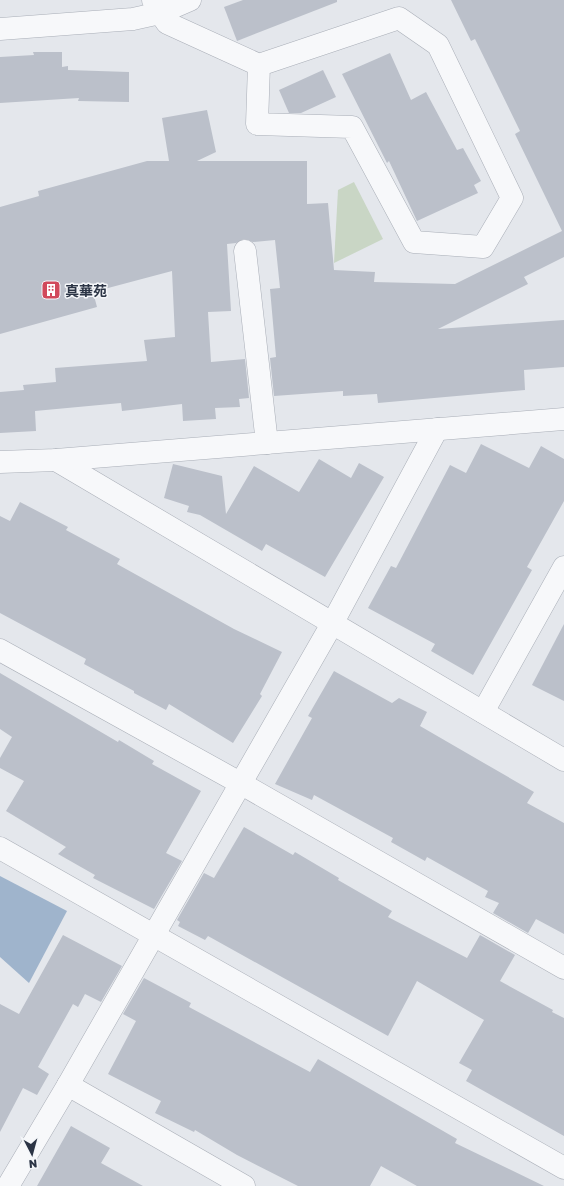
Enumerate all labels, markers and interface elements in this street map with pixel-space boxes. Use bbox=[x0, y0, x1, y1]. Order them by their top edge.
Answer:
building icon: 真華苑 bbox=[40, 279, 62, 301]
place label: 真華苑 bbox=[65, 282, 107, 299]
north arrow bbox=[12, 1134, 52, 1174]
text: N bbox=[28, 1158, 38, 1171]

